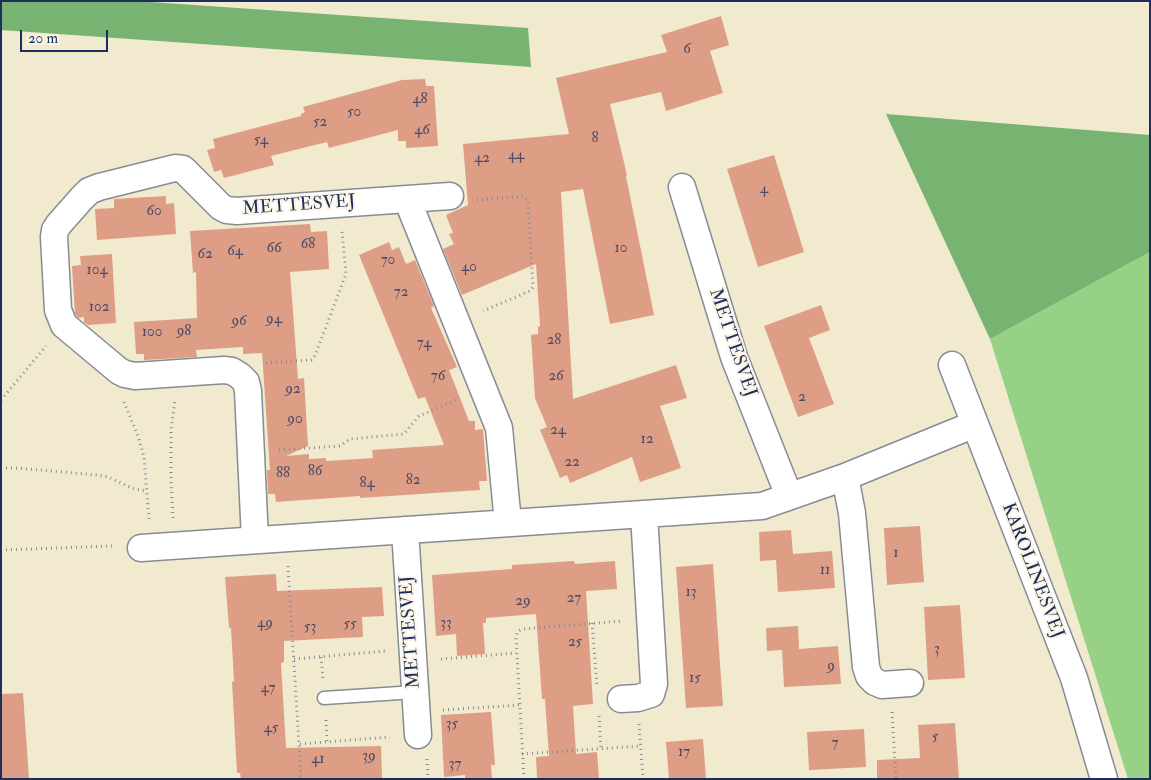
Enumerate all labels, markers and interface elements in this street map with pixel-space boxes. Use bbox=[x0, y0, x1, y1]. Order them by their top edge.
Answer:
scale bar bbox=[22, 20, 110, 52]
text: 20 m bbox=[28, 29, 58, 48]
house number: 6 bbox=[683, 41, 691, 59]
house number: 48 bbox=[412, 91, 428, 109]
house number: 50 bbox=[347, 104, 361, 122]
house number: 52 bbox=[313, 114, 327, 132]
house number: 46 bbox=[414, 122, 430, 140]
house number: 8 bbox=[591, 130, 599, 148]
house number: 54 bbox=[254, 132, 268, 150]
house number: 44 bbox=[508, 147, 524, 165]
house number: 42 bbox=[474, 150, 490, 168]
house number: 4 bbox=[760, 181, 768, 199]
street label: METTESVEJ bbox=[242, 191, 356, 221]
house number: 60 bbox=[146, 203, 162, 221]
house number: 68 bbox=[301, 236, 315, 254]
house number: 66 bbox=[266, 240, 282, 258]
house number: 10 bbox=[615, 240, 627, 258]
house number: 64 bbox=[227, 243, 243, 261]
house number: 62 bbox=[197, 246, 213, 264]
house number: 70 bbox=[381, 252, 395, 270]
house number: 40 bbox=[461, 259, 477, 277]
house number: 104 bbox=[87, 262, 107, 280]
house number: 72 bbox=[394, 284, 408, 302]
street label: METTESVEJ bbox=[703, 286, 761, 400]
house number: 102 bbox=[89, 299, 109, 317]
house number: 94 bbox=[266, 311, 282, 329]
house number: 96 bbox=[231, 313, 247, 331]
house number: 98 bbox=[177, 323, 191, 341]
house number: 100 bbox=[142, 324, 162, 342]
house number: 28 bbox=[547, 332, 561, 350]
house number: 74 bbox=[417, 335, 431, 353]
house number: 76 bbox=[431, 368, 445, 386]
house number: 26 bbox=[548, 368, 564, 386]
house number: 92 bbox=[285, 381, 301, 399]
house number: 2 bbox=[798, 389, 806, 407]
house number: 90 bbox=[287, 411, 303, 429]
house number: 24 bbox=[550, 422, 566, 440]
house number: 12 bbox=[641, 431, 653, 449]
house number: 22 bbox=[564, 454, 580, 472]
house number: 86 bbox=[308, 463, 322, 481]
house number: 88 bbox=[276, 465, 290, 483]
house number: 82 bbox=[406, 472, 420, 490]
house number: 84 bbox=[359, 475, 375, 493]
street label: KAROLINESVEJ bbox=[996, 500, 1068, 642]
house number: 1 bbox=[893, 545, 899, 563]
house number: 11 bbox=[820, 562, 830, 580]
street label: METTESVEJ bbox=[396, 575, 426, 689]
house number: 13 bbox=[685, 584, 697, 602]
house number: 27 bbox=[567, 590, 581, 608]
house number: 29 bbox=[515, 593, 531, 611]
house number: 49 bbox=[257, 615, 273, 633]
house number: 33 bbox=[440, 615, 452, 633]
house number: 55 bbox=[343, 616, 357, 634]
house number: 53 bbox=[304, 619, 316, 637]
house number: 25 bbox=[568, 634, 582, 652]
house number: 3 bbox=[934, 641, 940, 659]
house number: 9 bbox=[827, 658, 835, 676]
house number: 15 bbox=[689, 670, 701, 688]
house number: 47 bbox=[261, 680, 275, 698]
house number: 35 bbox=[446, 716, 458, 734]
house number: 45 bbox=[264, 720, 278, 738]
house number: 5 bbox=[932, 729, 938, 747]
house number: 7 bbox=[832, 735, 838, 753]
house number: 17 bbox=[678, 744, 690, 762]
house number: 39 bbox=[362, 748, 376, 766]
house number: 41 bbox=[311, 751, 325, 769]
house number: 37 bbox=[449, 756, 461, 774]

